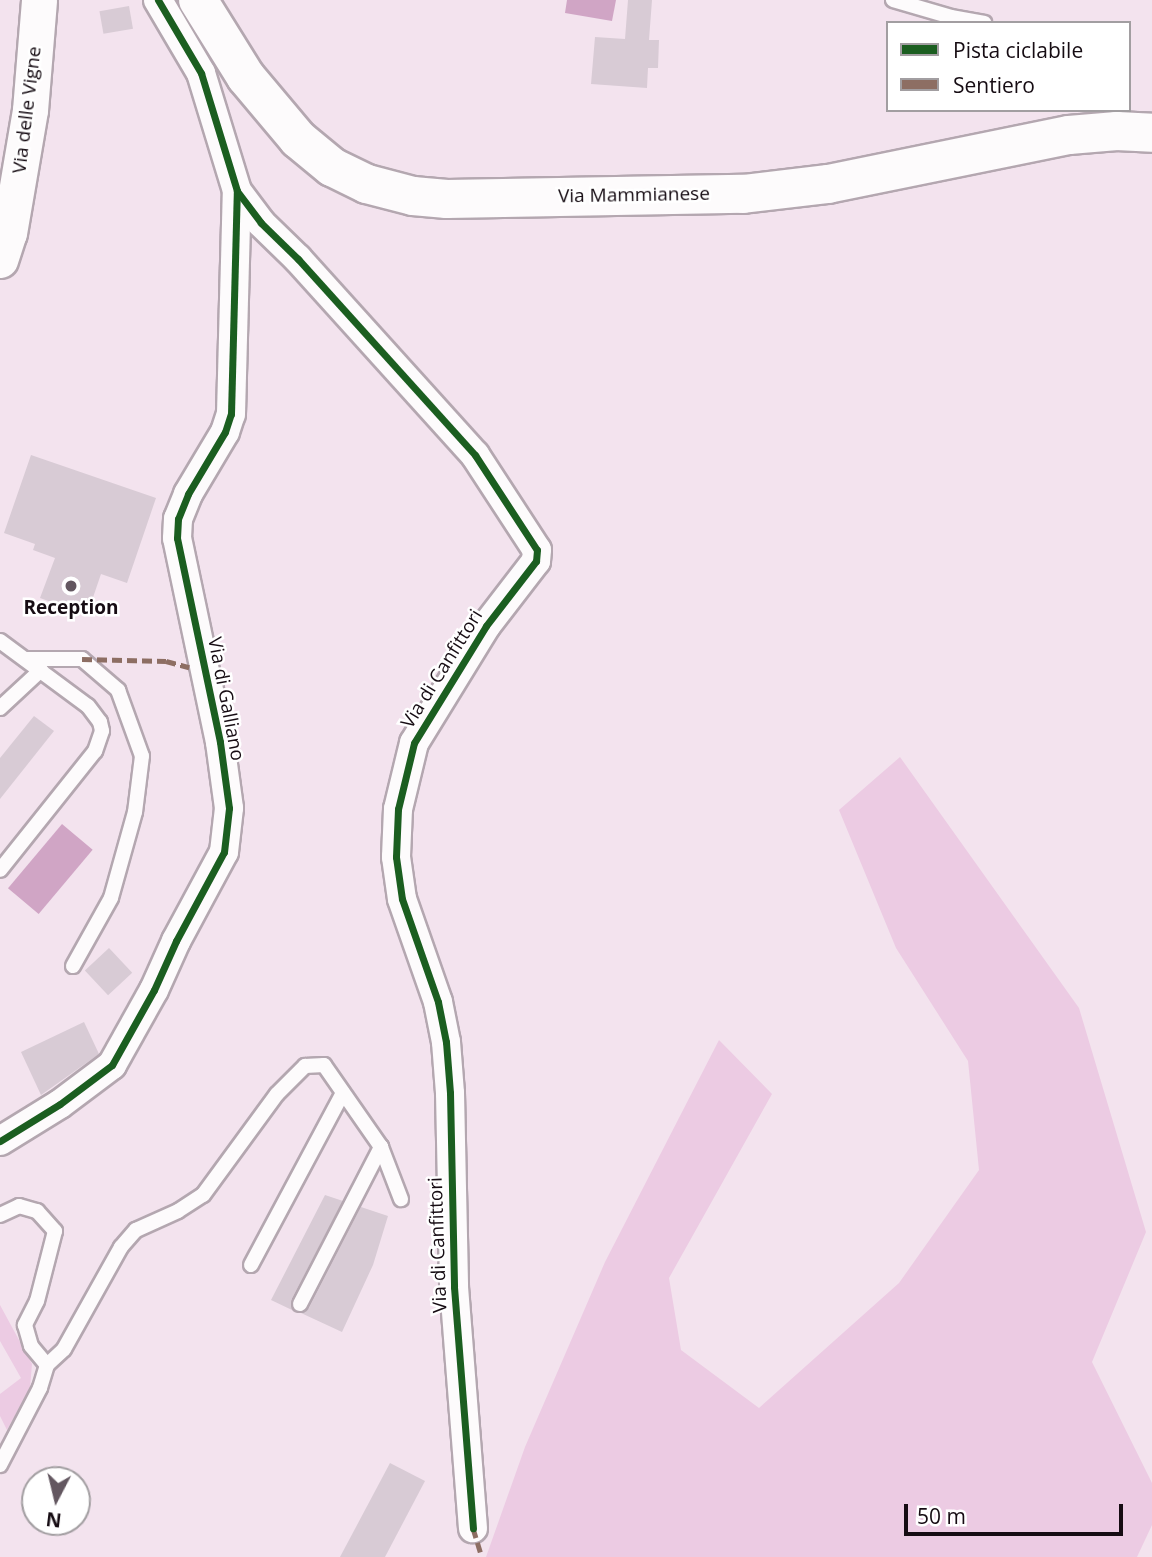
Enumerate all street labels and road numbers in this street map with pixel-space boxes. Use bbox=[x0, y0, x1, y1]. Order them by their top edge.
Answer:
street label: Via delle Vigne bbox=[8, 45, 46, 175]
street label: Via Mammianese bbox=[558, 182, 710, 208]
street label: Via di Canfittori bbox=[396, 605, 488, 733]
street label: Via di Galliano bbox=[203, 635, 249, 763]
street label: Via di Canfittori bbox=[424, 1177, 452, 1313]

